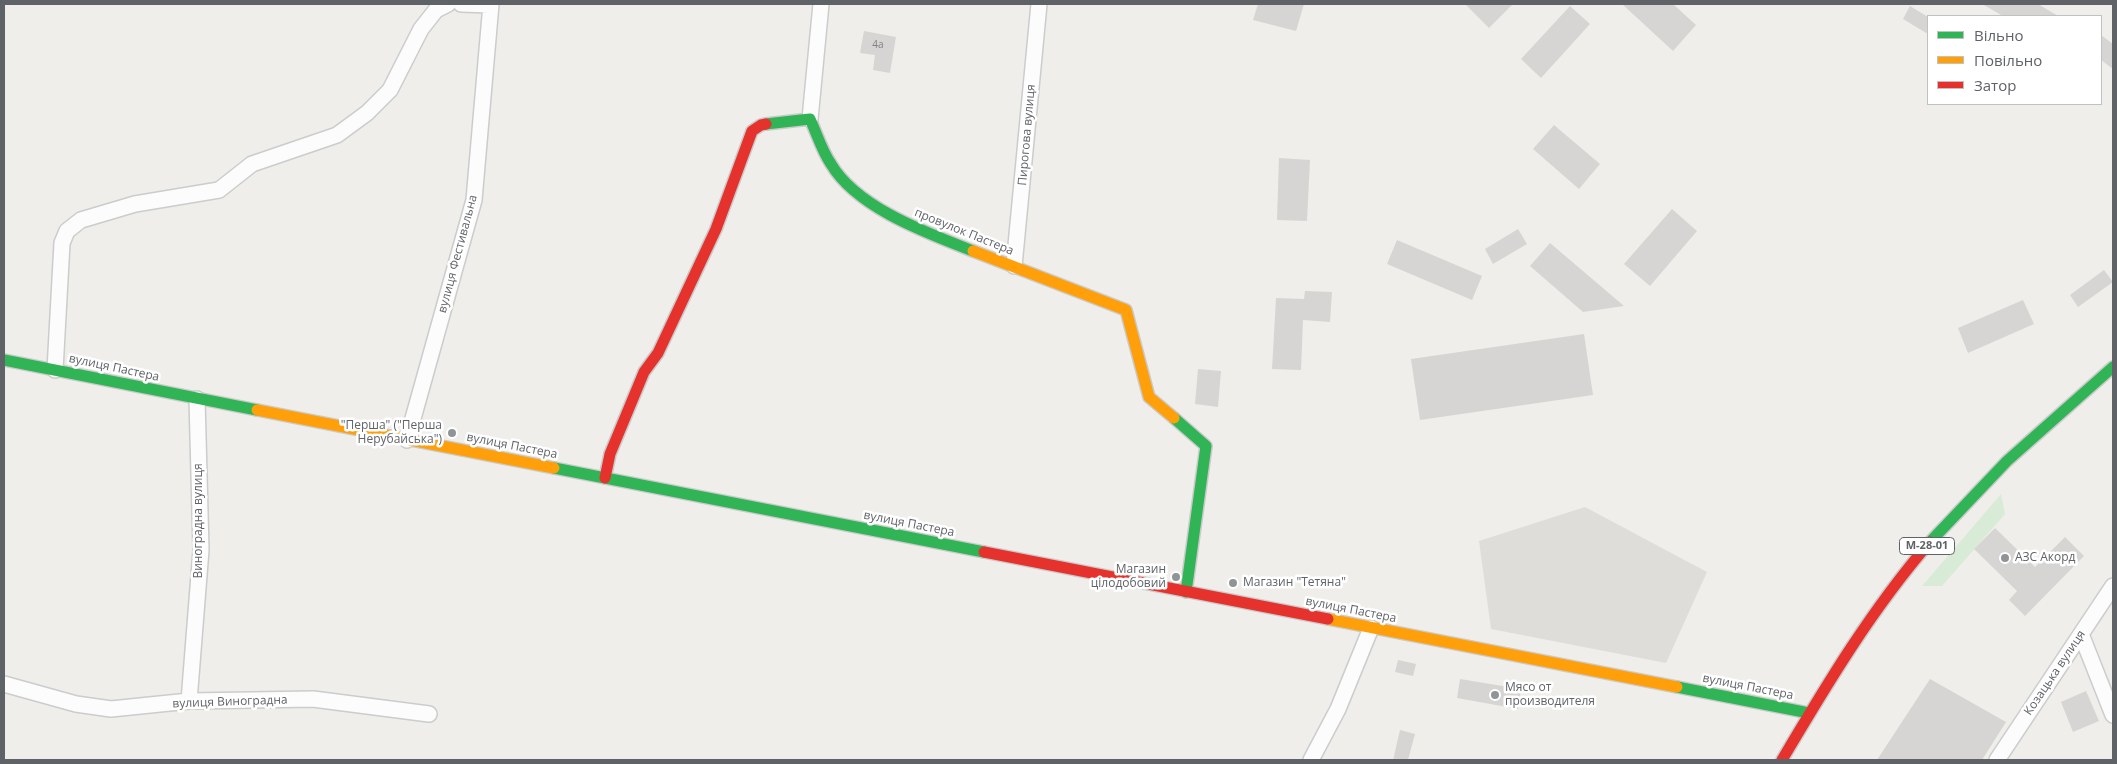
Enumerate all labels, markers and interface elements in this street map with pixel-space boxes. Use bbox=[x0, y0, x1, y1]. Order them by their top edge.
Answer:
legend bbox=[1927, 15, 2102, 105]
text: Вільно bbox=[1974, 25, 2023, 45]
house number: 4а bbox=[872, 39, 884, 51]
text: Повільно bbox=[1974, 50, 2042, 70]
text: Затор bbox=[1974, 75, 2016, 95]
street label: Пирогова вулиця bbox=[1015, 84, 1039, 186]
street label: вулиця Фестивальна bbox=[435, 193, 481, 315]
street label: провулок Пастера bbox=[912, 205, 1016, 259]
street label: вулиця Пастера bbox=[67, 351, 161, 385]
place label: "Перша" ("Перша Нерубайська") bbox=[341, 419, 442, 447]
marker: "Перша" ("Перша Нерубайська") bbox=[446, 427, 458, 439]
street label: вулиця Пастера bbox=[465, 430, 559, 462]
street label: Виноградна вулиця bbox=[192, 463, 206, 579]
street label: вулиця Пастера bbox=[862, 508, 956, 540]
road number: М-28-01 bbox=[1900, 538, 1954, 554]
place label: АЗС Акорд bbox=[2015, 551, 2076, 565]
marker: АЗС Акорд bbox=[1999, 552, 2011, 564]
place label: Магазин цілодобовий bbox=[1091, 563, 1166, 591]
marker: Магазин цілодобовий bbox=[1170, 571, 1182, 583]
place label: Магазин "Тетяна" bbox=[1243, 576, 1346, 590]
marker: Магазин "Тетяна" bbox=[1227, 577, 1239, 589]
street label: вулиця Пастера bbox=[1304, 594, 1398, 626]
street label: Козацька вулиця bbox=[2021, 628, 2089, 718]
street label: вулиця Пастера bbox=[1701, 671, 1795, 703]
place label: Мясо от производителя bbox=[1505, 681, 1595, 709]
marker: Мясо от производителя bbox=[1489, 689, 1501, 701]
street label: вулиця Виноградна bbox=[172, 693, 288, 711]

